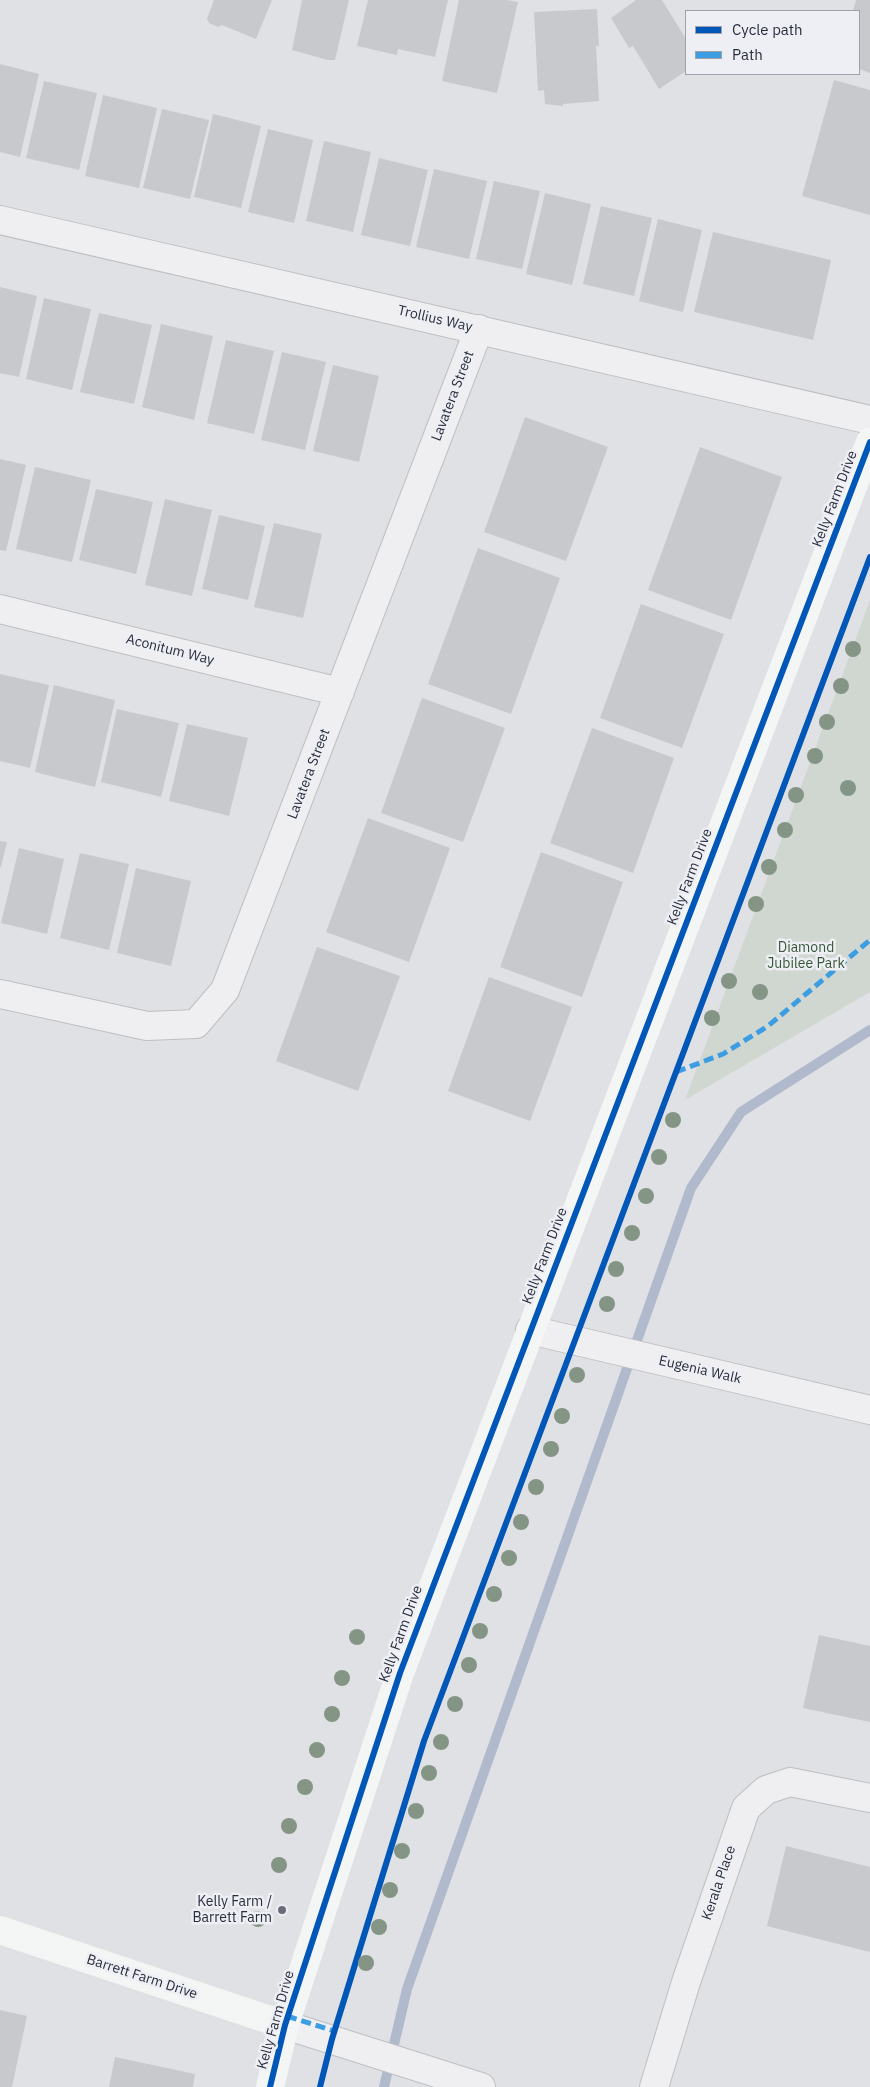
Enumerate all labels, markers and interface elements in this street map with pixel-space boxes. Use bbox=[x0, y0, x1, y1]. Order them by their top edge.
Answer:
legend bbox=[685, 10, 860, 75]
text: Cycle path bbox=[732, 20, 803, 39]
text: Path bbox=[732, 45, 763, 64]
street label: Trollius Way bbox=[396, 302, 474, 336]
street label: Lavatera Street bbox=[428, 348, 478, 444]
street label: Kelly Farm Drive bbox=[809, 448, 861, 550]
street label: Aconitum Way bbox=[124, 631, 216, 669]
street label: Lavatera Street bbox=[284, 726, 334, 822]
street label: Kelly Farm Drive bbox=[664, 826, 716, 928]
park label: Diamond Jubilee Park bbox=[767, 940, 845, 972]
street label: Kelly Farm Drive bbox=[519, 1205, 571, 1307]
street label: Eugenia Walk bbox=[657, 1352, 743, 1388]
street label: Kelly Farm Drive bbox=[376, 1583, 426, 1685]
street label: Kerala Place bbox=[698, 1843, 740, 1923]
place label: Kelly Farm / Barrett Farm bbox=[192, 1894, 272, 1926]
marker: Kelly Farm / Barrett Farm bbox=[276, 1904, 288, 1916]
street label: Barrett Farm Drive bbox=[85, 1951, 199, 2003]
street label: Kelly Farm Drive bbox=[254, 1969, 298, 2071]

